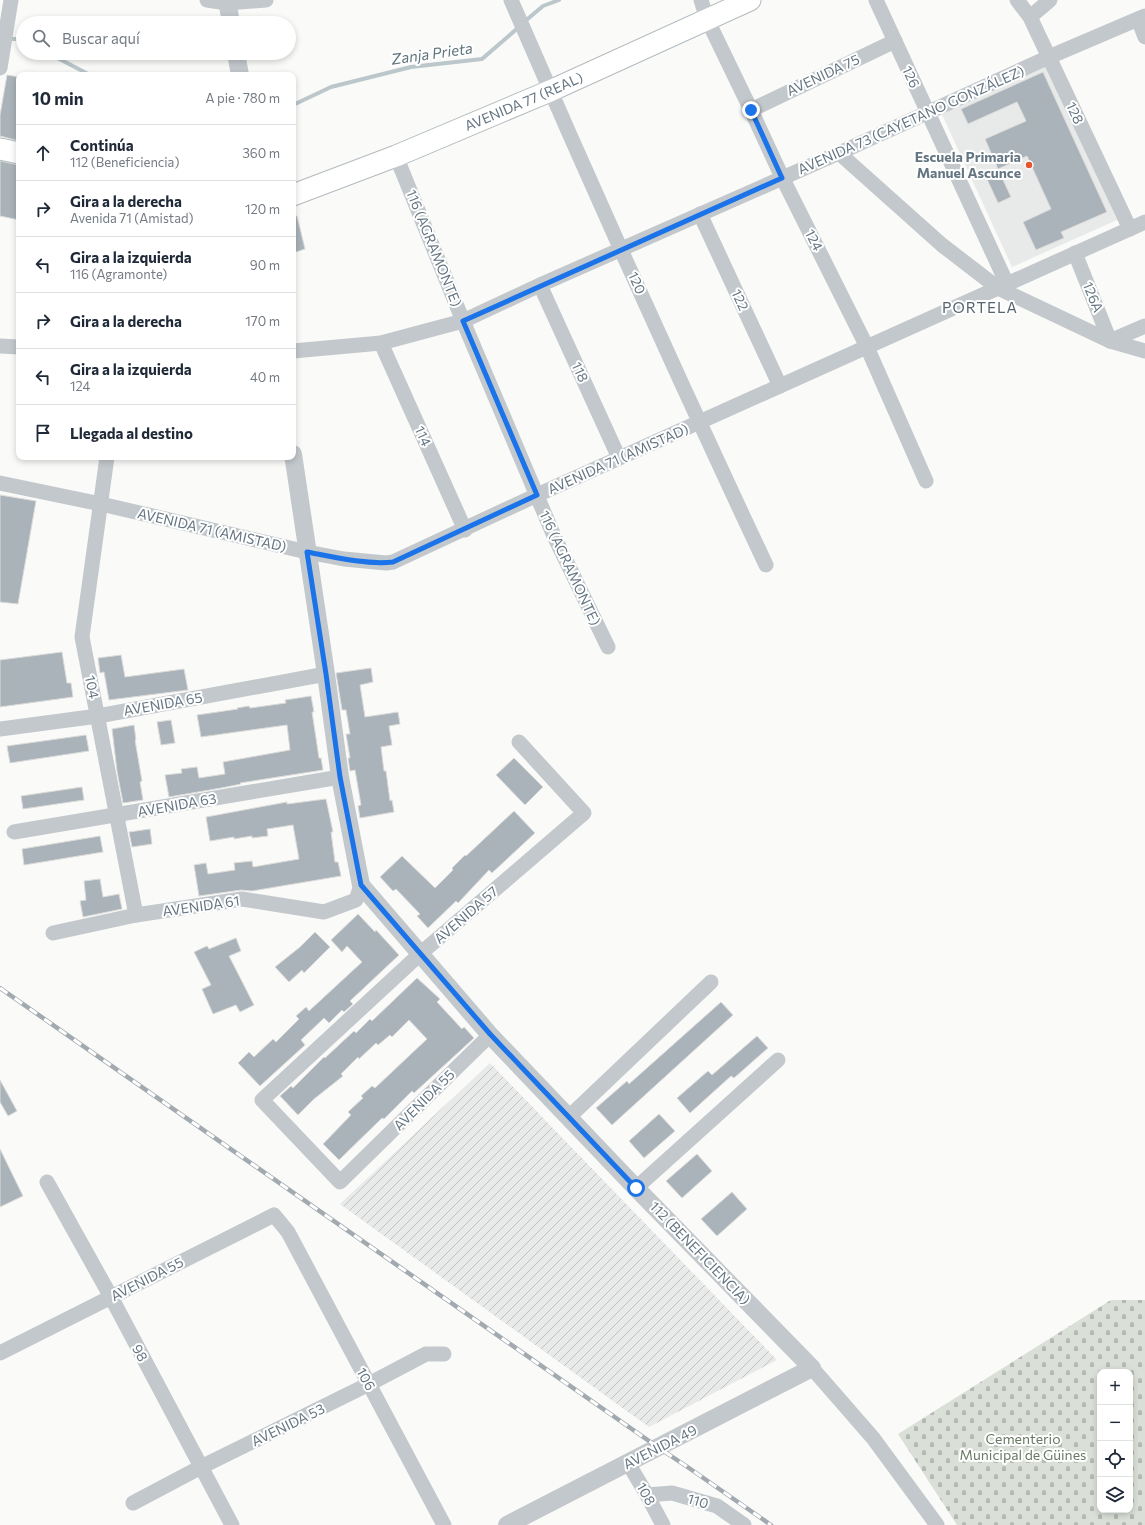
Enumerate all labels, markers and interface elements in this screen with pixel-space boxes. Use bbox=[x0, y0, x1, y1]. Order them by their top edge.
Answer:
search box bbox=[16, 16, 296, 60]
icon: search bbox=[30, 27, 52, 49]
text: Buscar aquí bbox=[62, 29, 140, 47]
water label: Zanja Prieta bbox=[389, 38, 474, 68]
street label: AVENIDA 75 bbox=[784, 50, 862, 99]
street label: AVENIDA 73 (CAYETANO GONZÁLEZ) bbox=[795, 62, 1027, 177]
street label: 126 bbox=[899, 63, 924, 90]
street label: AVENIDA 77 (REAL) bbox=[462, 68, 585, 134]
text: 10 min bbox=[32, 88, 84, 109]
text: A pie · 780 m bbox=[206, 90, 280, 106]
street label: 128 bbox=[1063, 99, 1088, 126]
route end bbox=[742, 101, 760, 119]
text: Continúa bbox=[70, 136, 134, 154]
icon: ahead bbox=[32, 142, 54, 164]
text: 360 m bbox=[242, 145, 280, 161]
place label: Escuela Primaria Manuel Ascunce bbox=[915, 148, 1021, 181]
text: 112 (Beneficiencia) bbox=[70, 154, 179, 170]
marker: Escuela Primaria Manuel Ascunce bbox=[1024, 160, 1034, 170]
street label: 116 (AGRAMONTE) bbox=[403, 187, 466, 309]
text: Gira a la derecha bbox=[70, 192, 182, 210]
icon: right bbox=[32, 198, 54, 220]
text: 120 m bbox=[245, 201, 280, 217]
text: Avenida 71 (Amistad) bbox=[70, 210, 193, 226]
street label: 124 bbox=[802, 226, 827, 254]
text: Gira a la izquierda bbox=[70, 248, 192, 266]
icon: left bbox=[32, 254, 54, 276]
text: 90 m bbox=[250, 257, 280, 273]
text: 116 (Agramonte) bbox=[70, 266, 167, 282]
street label: 120 bbox=[625, 269, 650, 297]
street label: 126A bbox=[1080, 279, 1107, 315]
street label: 122 bbox=[728, 286, 753, 313]
district label: PORTELA bbox=[942, 298, 1018, 316]
icon: right bbox=[32, 310, 54, 332]
text: Gira a la derecha bbox=[70, 312, 182, 330]
text: 170 m bbox=[245, 313, 280, 329]
street label: 118 bbox=[569, 359, 592, 385]
text: Gira a la izquierda bbox=[70, 360, 192, 378]
icon: left bbox=[32, 366, 54, 388]
text: 40 m bbox=[250, 369, 280, 385]
text: 124 bbox=[70, 378, 90, 394]
street label: AVENIDA 71 (AMISTAD) bbox=[545, 420, 691, 497]
icon: arrive bbox=[32, 422, 54, 444]
street label: 114 bbox=[412, 423, 436, 449]
text: Llegada al destino bbox=[70, 424, 193, 442]
street label: AVENIDA 71 (AMISTAD) bbox=[136, 504, 288, 555]
street label: 116 (AGRAMONTE) bbox=[536, 508, 605, 628]
street label: 104 bbox=[82, 674, 103, 701]
street label: AVENIDA 65 bbox=[122, 688, 204, 719]
street label: AVENIDA 63 bbox=[136, 789, 218, 820]
street label: AVENIDA 57 bbox=[430, 882, 501, 947]
street label: AVENIDA 61 bbox=[161, 892, 241, 919]
street label: AVENIDA 55 bbox=[390, 1066, 458, 1134]
route start bbox=[627, 1179, 645, 1197]
street label: 112 (BENEFICIENCIA) bbox=[647, 1198, 754, 1308]
street label: AVENIDA 55 bbox=[108, 1253, 186, 1304]
street label: 98 bbox=[129, 1341, 152, 1364]
street label: 106 bbox=[353, 1364, 379, 1393]
map controls bbox=[1097, 1369, 1133, 1513]
button: + bbox=[1097, 1369, 1133, 1405]
street label: AVENIDA 53 bbox=[248, 1400, 327, 1450]
button: − bbox=[1097, 1405, 1133, 1441]
street label: AVENIDA 49 bbox=[620, 1421, 699, 1472]
park label: Cementerio Municipal de Güines bbox=[960, 1430, 1086, 1463]
button: locate bbox=[1097, 1441, 1133, 1477]
button: layers bbox=[1097, 1477, 1133, 1513]
street label: 108 bbox=[633, 1479, 660, 1508]
street label: 110 bbox=[686, 1489, 711, 1512]

